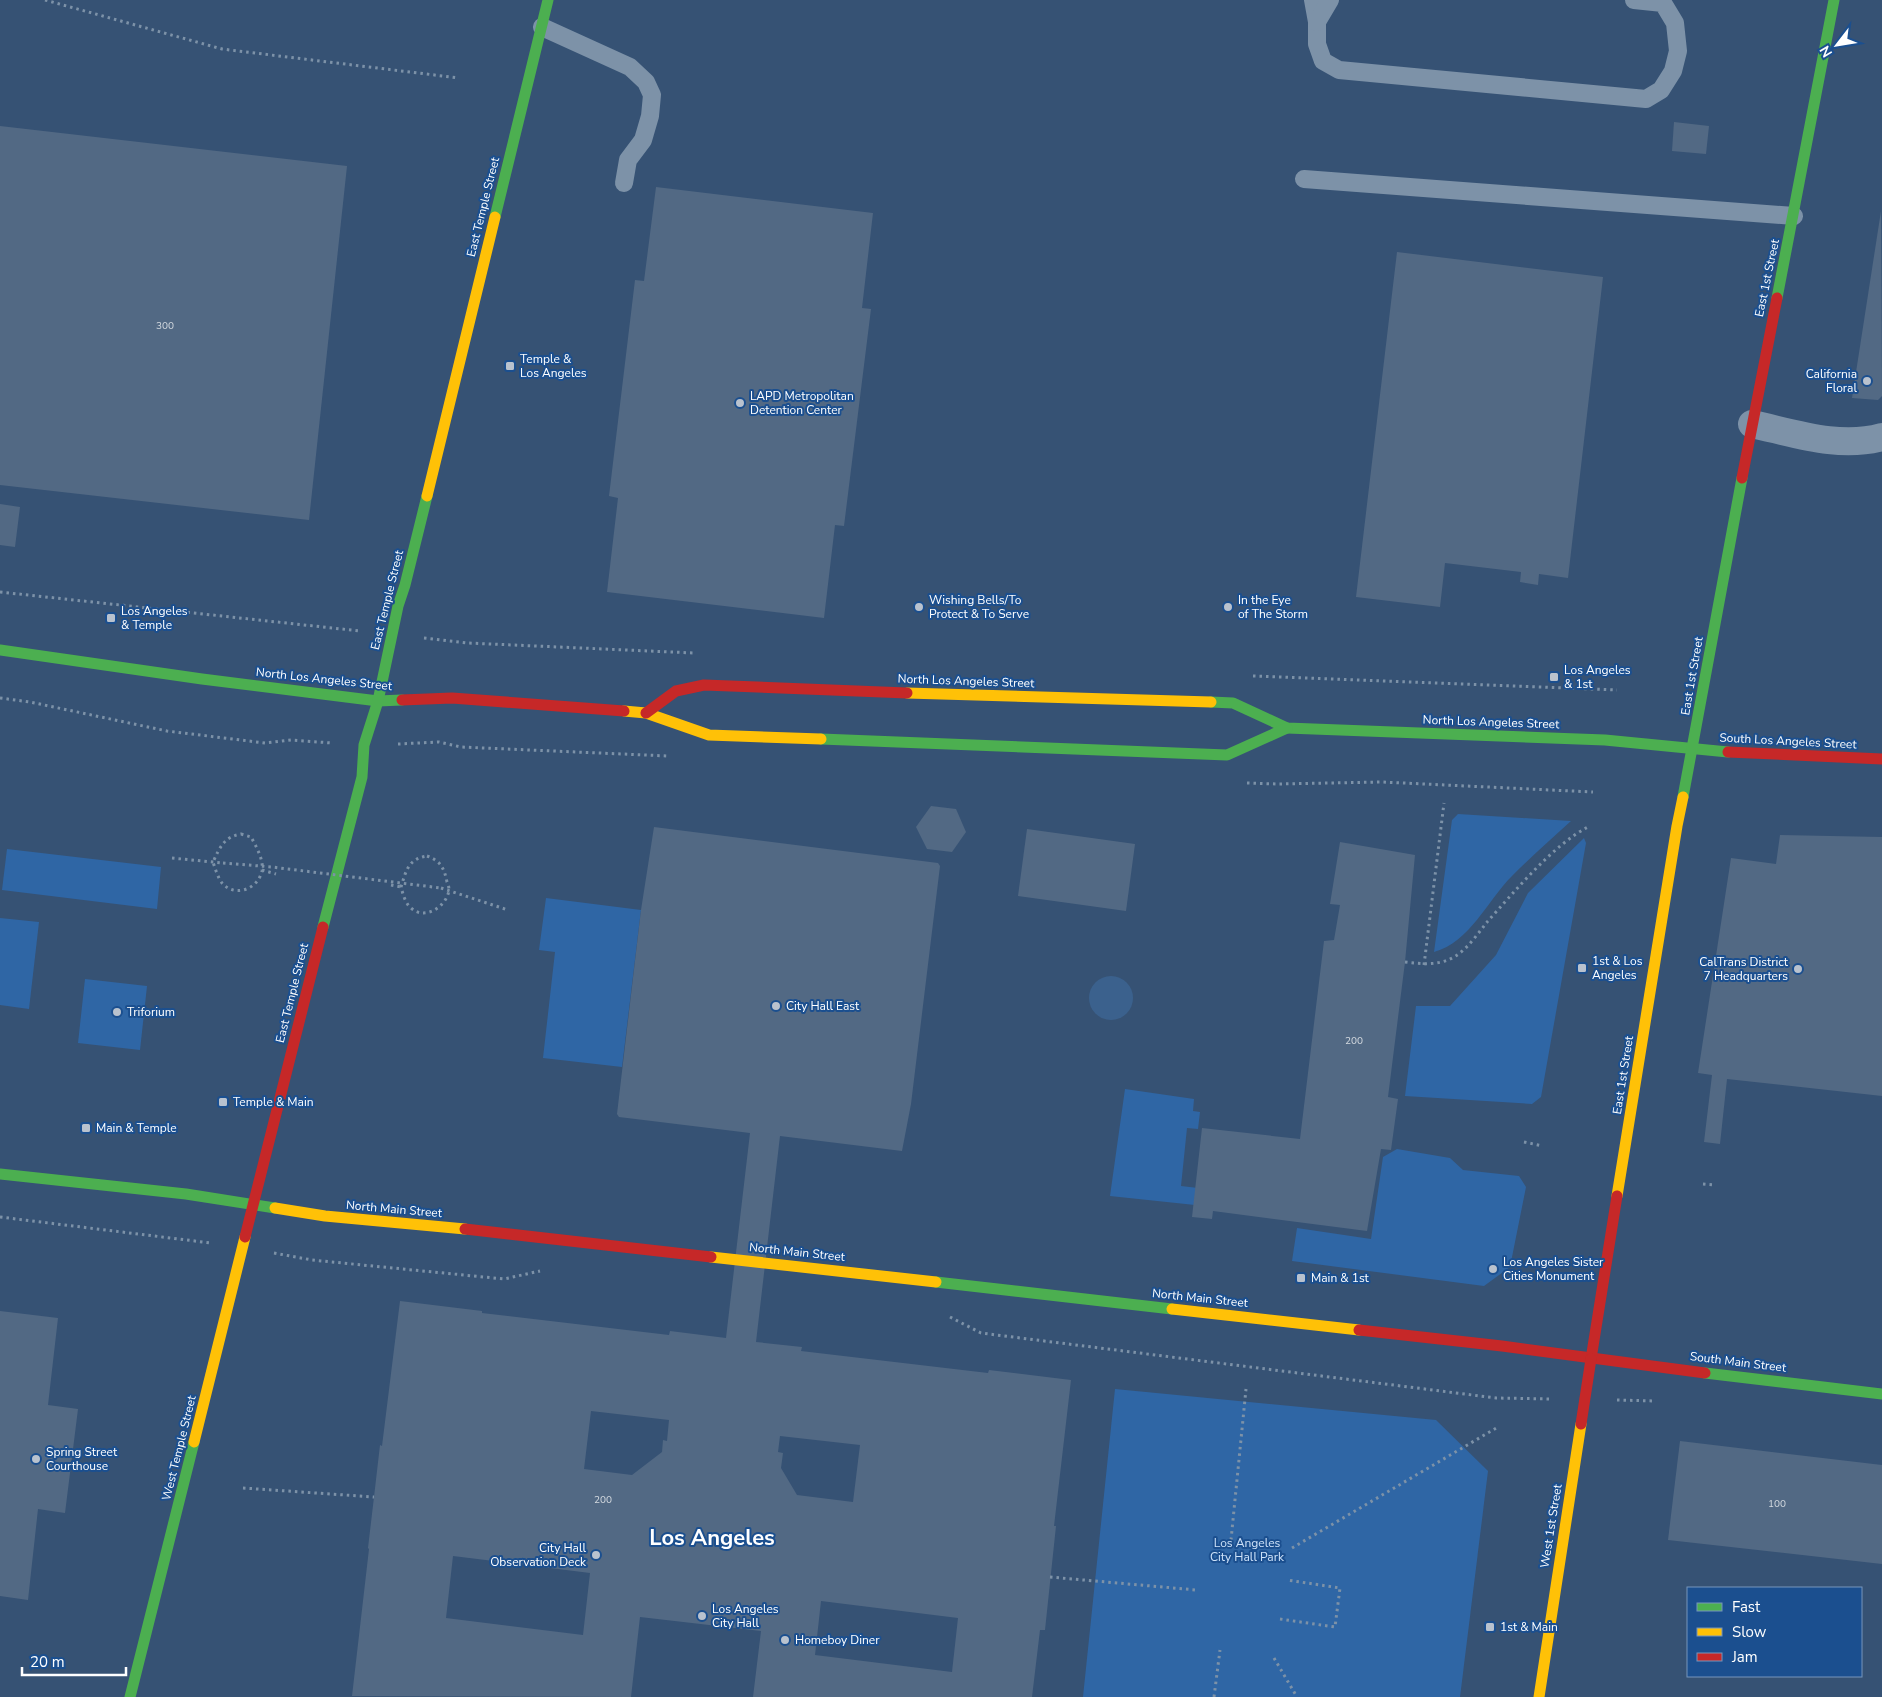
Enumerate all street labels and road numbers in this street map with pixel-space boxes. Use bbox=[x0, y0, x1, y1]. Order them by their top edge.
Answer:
street label: East Temple Street bbox=[463, 155, 503, 258]
street label: East 1st Street bbox=[1751, 237, 1783, 318]
street label: East Temple Street bbox=[367, 548, 407, 651]
street label: East 1st Street bbox=[1677, 635, 1707, 716]
street label: North Los Angeles Street bbox=[255, 664, 394, 694]
street label: North Los Angeles Street bbox=[897, 671, 1035, 691]
street label: North Los Angeles Street bbox=[1422, 712, 1560, 732]
street label: South Los Angeles Street bbox=[1719, 729, 1858, 753]
street label: East Temple Street bbox=[272, 941, 312, 1044]
street label: East 1st Street bbox=[1609, 1034, 1637, 1115]
street label: North Main Street bbox=[345, 1197, 443, 1221]
street label: North Main Street bbox=[748, 1239, 847, 1265]
street label: North Main Street bbox=[1151, 1285, 1250, 1311]
street label: South Main Street bbox=[1689, 1348, 1788, 1376]
street label: West Temple Street bbox=[158, 1393, 200, 1502]
street label: West 1st Street bbox=[1536, 1482, 1566, 1569]

